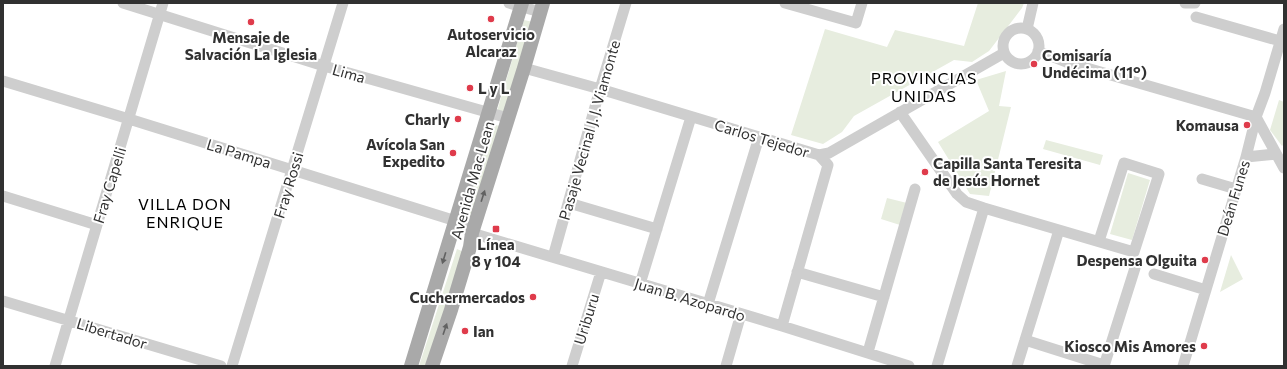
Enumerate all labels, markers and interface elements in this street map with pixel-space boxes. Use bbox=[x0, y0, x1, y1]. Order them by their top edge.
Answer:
marker: Autoservicio Alcaraz bbox=[486, 14, 496, 24]
marker: Mensaje de Salvación La Iglesia bbox=[246, 17, 256, 27]
place label: Autoservicio Alcaraz bbox=[447, 25, 535, 60]
place label: Mensaje de Salvación La Iglesia bbox=[185, 28, 317, 63]
street label: Pasaje Vecinal J. J. Viamonte bbox=[555, 38, 623, 222]
place label: Comisaría Undécima (11°) bbox=[1042, 46, 1147, 81]
marker: Comisaría Undécima (11°) bbox=[1029, 59, 1039, 69]
street label: Lima bbox=[330, 60, 368, 86]
district label: PROVINCIAS UNIDAS bbox=[871, 68, 977, 105]
place label: L y L bbox=[478, 79, 510, 97]
marker: L y L bbox=[465, 83, 475, 93]
place label: Charly bbox=[405, 110, 451, 128]
marker: Charly bbox=[453, 114, 463, 124]
street label: Carlos Tejedor bbox=[712, 115, 812, 161]
place label: Komausa bbox=[1176, 116, 1239, 134]
street label: Avenida Mac Lean bbox=[447, 119, 497, 241]
marker: Komausa bbox=[1242, 120, 1252, 130]
street label: La Pampa bbox=[205, 135, 273, 171]
place label: Avícola San Expedito bbox=[366, 135, 445, 170]
street label: Fray Capelli bbox=[89, 145, 129, 225]
marker: Avícola San Expedito bbox=[448, 148, 458, 158]
street label: Fray Rossi bbox=[269, 150, 307, 220]
place label: Capilla Santa Teresita de Jesús Hornet bbox=[933, 154, 1082, 189]
street label: Deán Funes bbox=[1213, 158, 1253, 238]
marker: Capilla Santa Teresita de Jesús Hornet bbox=[920, 167, 930, 177]
one-way arrow bbox=[481, 189, 487, 201]
district label: VILLA DON ENRIQUE bbox=[138, 194, 232, 231]
marker: Línea 8 y 104 bbox=[491, 224, 501, 234]
place label: Línea 8 y 104 bbox=[471, 235, 521, 270]
place label: Despensa Olguita bbox=[1076, 251, 1197, 269]
one-way arrow bbox=[441, 252, 447, 264]
marker: Despensa Olguita bbox=[1200, 255, 1210, 265]
street label: Juan B. Azopardo bbox=[632, 274, 748, 324]
place label: Cuchermercados bbox=[409, 288, 525, 306]
street label: Uriburu bbox=[570, 291, 602, 347]
marker: Cuchermercados bbox=[528, 292, 538, 302]
street label: Libertador bbox=[75, 314, 149, 352]
place label: Ian bbox=[473, 322, 494, 340]
one-way arrow bbox=[442, 323, 448, 335]
marker: Ian bbox=[460, 326, 470, 336]
place label: Kiosco Mis Amores bbox=[1064, 337, 1196, 355]
marker: Kiosco Mis Amores bbox=[1199, 341, 1209, 351]

